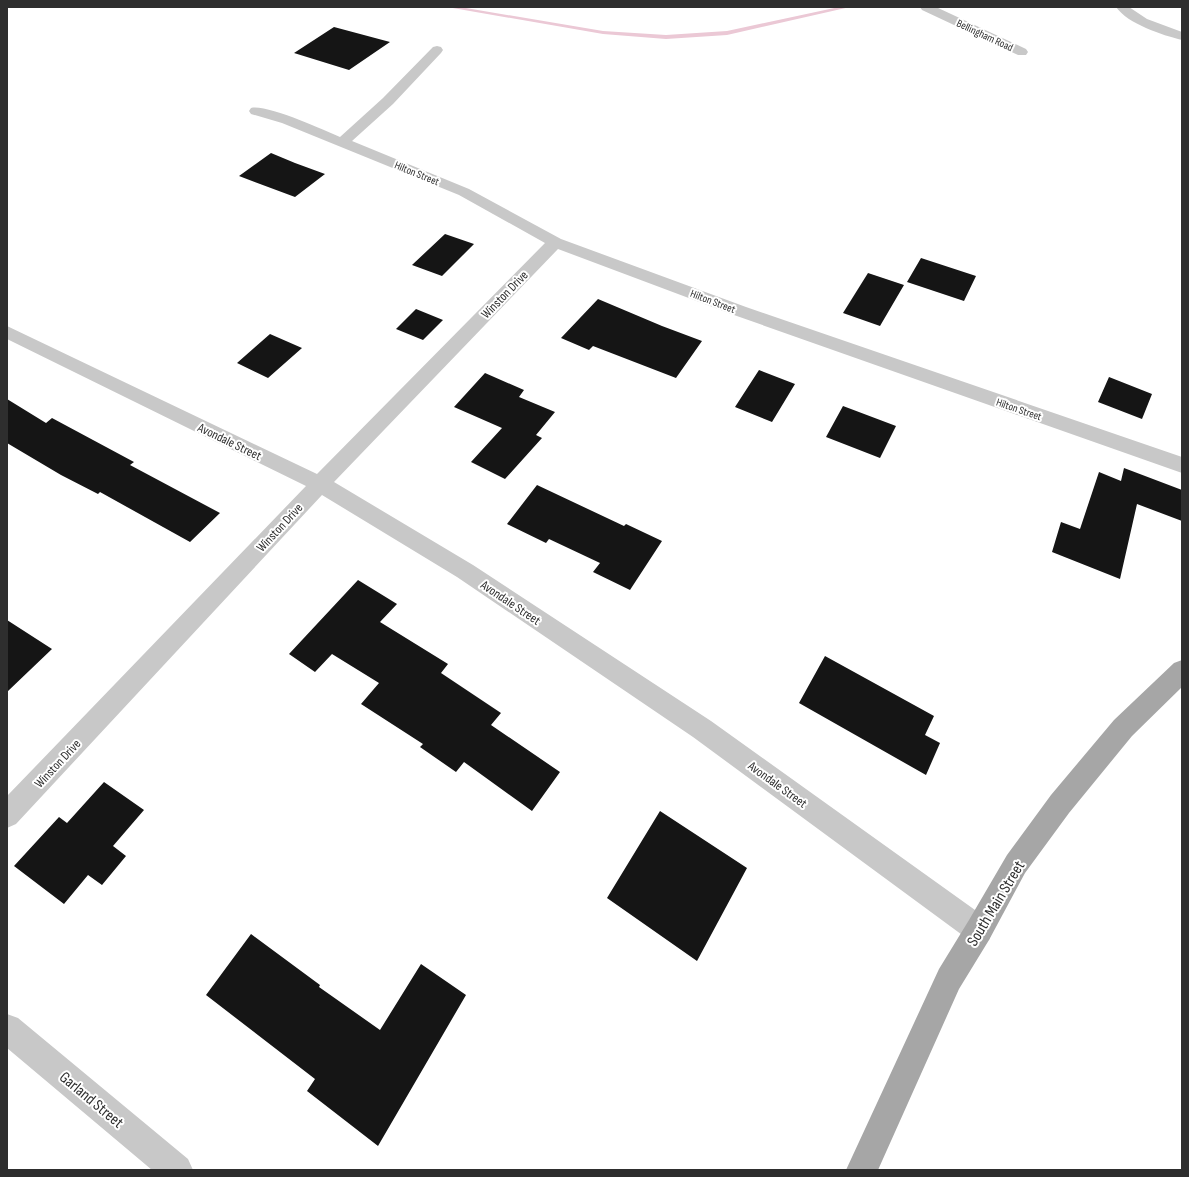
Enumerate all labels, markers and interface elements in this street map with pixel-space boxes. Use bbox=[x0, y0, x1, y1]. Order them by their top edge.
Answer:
street label: Bellingham Road bbox=[954, 17, 1015, 54]
street label: Hilton Street bbox=[393, 159, 442, 189]
street label: Winston Drive bbox=[478, 267, 532, 322]
street label: Hilton Street bbox=[688, 287, 738, 316]
street label: Hilton Street bbox=[994, 396, 1044, 424]
street label: Avondale Street bbox=[194, 419, 264, 464]
street label: Winston Drive bbox=[253, 500, 306, 555]
street label: Avondale Street bbox=[477, 576, 543, 629]
street label: Winston Drive bbox=[31, 736, 84, 791]
street label: Avondale Street bbox=[744, 758, 810, 812]
street label: South Main Street bbox=[963, 858, 1029, 950]
street label: Garland Street bbox=[55, 1068, 127, 1132]

